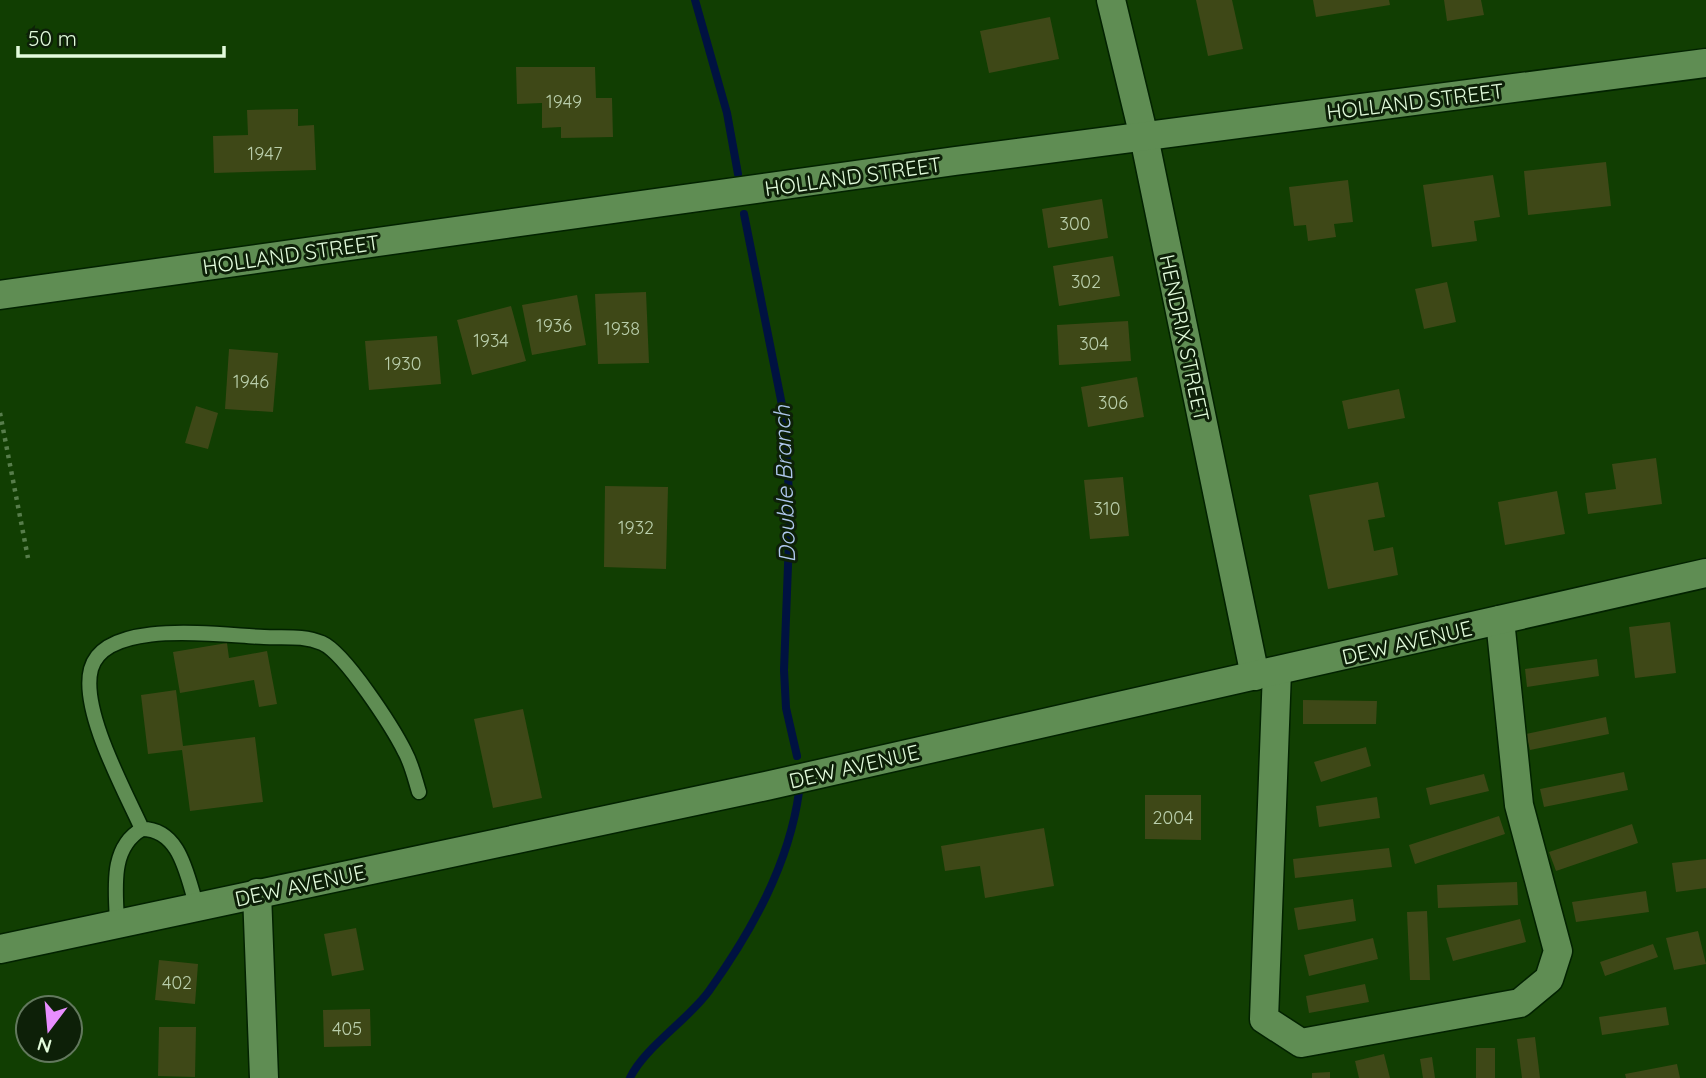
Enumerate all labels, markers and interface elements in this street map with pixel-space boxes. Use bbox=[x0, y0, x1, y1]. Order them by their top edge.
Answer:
scale bar bbox=[18, 14, 224, 58]
text: 50 m bbox=[28, 25, 77, 51]
street label: HOLLAND STREET bbox=[1325, 77, 1505, 125]
house number: 1949 bbox=[546, 90, 582, 113]
house number: 1947 bbox=[248, 142, 282, 165]
street label: HOLLAND STREET bbox=[763, 151, 943, 201]
house number: 300 bbox=[1060, 212, 1090, 235]
street label: HOLLAND STREET bbox=[201, 229, 381, 279]
street label: HENDRIX STREET bbox=[1155, 252, 1215, 424]
house number: 302 bbox=[1071, 270, 1101, 293]
house number: 1936 bbox=[536, 314, 572, 337]
house number: 1938 bbox=[604, 317, 640, 340]
house number: 1934 bbox=[473, 329, 509, 352]
house number: 304 bbox=[1079, 332, 1109, 355]
house number: 1930 bbox=[385, 352, 421, 375]
house number: 1946 bbox=[233, 370, 269, 393]
house number: 306 bbox=[1098, 391, 1128, 414]
water label: Double Branch bbox=[767, 404, 801, 563]
house number: 310 bbox=[1094, 497, 1120, 520]
house number: 1932 bbox=[618, 516, 654, 539]
street label: DEW AVENUE bbox=[1339, 614, 1475, 670]
street label: DEW AVENUE bbox=[786, 738, 922, 794]
house number: 2004 bbox=[1153, 806, 1193, 829]
street label: DEW AVENUE bbox=[232, 858, 368, 912]
house number: 402 bbox=[162, 971, 192, 994]
north arrow bbox=[14, 994, 84, 1064]
house number: 405 bbox=[332, 1017, 362, 1040]
text: N bbox=[34, 1032, 54, 1059]

